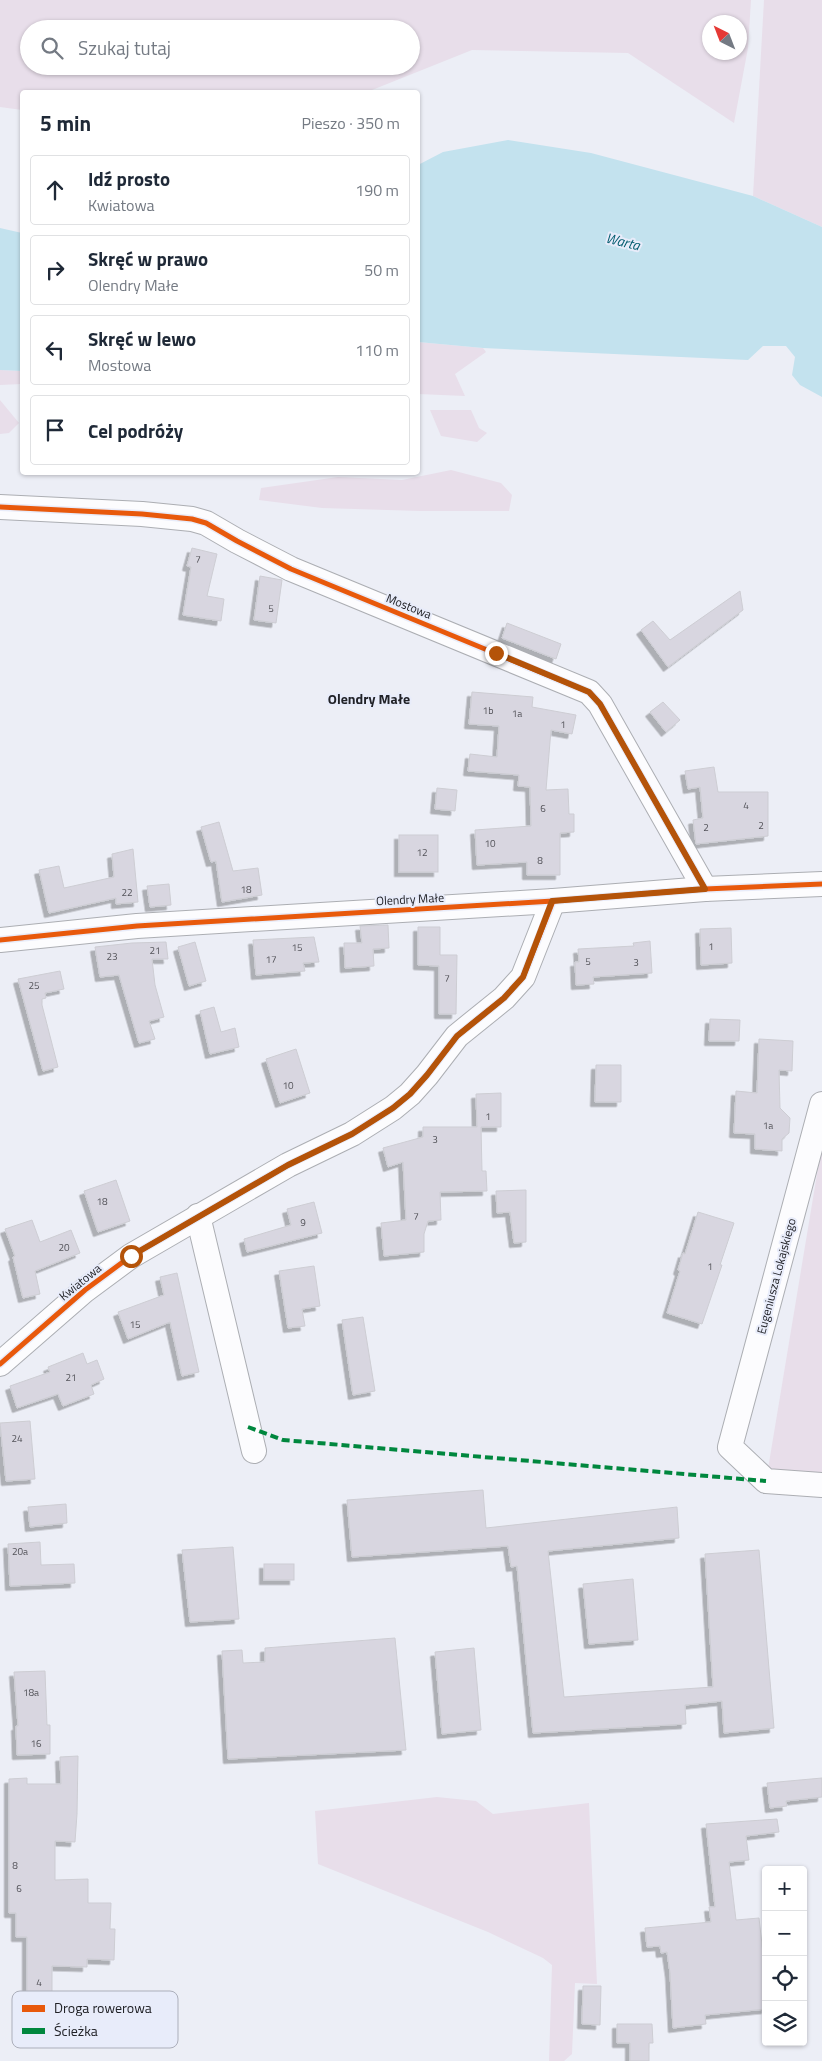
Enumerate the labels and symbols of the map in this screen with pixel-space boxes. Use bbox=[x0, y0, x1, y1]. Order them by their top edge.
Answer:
north arrow bbox=[702, 15, 747, 60]
water label: Warta bbox=[604, 227, 643, 256]
house number: 7 bbox=[195, 552, 201, 567]
street label: Mostowa bbox=[383, 588, 435, 624]
house number: 5 bbox=[268, 601, 274, 616]
route end bbox=[485, 642, 508, 665]
district label: Olendry Małe bbox=[328, 688, 410, 709]
house number: 1b bbox=[483, 703, 493, 718]
house number: 1a bbox=[512, 706, 522, 721]
house number: 1 bbox=[560, 717, 566, 732]
house number: 4 bbox=[743, 798, 749, 813]
house number: 6 bbox=[540, 801, 546, 816]
house number: 2 bbox=[758, 818, 764, 833]
house number: 2 bbox=[703, 820, 709, 835]
house number: 10 bbox=[484, 836, 496, 851]
house number: 12 bbox=[416, 845, 428, 860]
house number: 8 bbox=[537, 853, 543, 868]
house number: 18 bbox=[240, 882, 252, 897]
house number: 22 bbox=[121, 885, 133, 900]
street label: Olendry Małe bbox=[376, 888, 444, 910]
house number: 1 bbox=[708, 939, 714, 954]
house number: 15 bbox=[291, 940, 303, 955]
house number: 21 bbox=[149, 943, 161, 958]
house number: 23 bbox=[106, 949, 118, 964]
house number: 17 bbox=[265, 952, 277, 967]
house number: 5 bbox=[585, 954, 591, 969]
house number: 3 bbox=[633, 955, 639, 970]
house number: 7 bbox=[444, 971, 450, 986]
house number: 25 bbox=[28, 978, 40, 993]
house number: 10 bbox=[282, 1078, 294, 1093]
house number: 1 bbox=[485, 1109, 491, 1124]
house number: 1a bbox=[763, 1118, 773, 1133]
house number: 3 bbox=[432, 1132, 438, 1147]
house number: 18 bbox=[96, 1194, 108, 1209]
house number: 7 bbox=[413, 1209, 419, 1224]
house number: 9 bbox=[300, 1215, 306, 1230]
street label: Eugeniusza Lokajskiego bbox=[751, 1216, 801, 1336]
house number: 20 bbox=[58, 1240, 70, 1255]
route start bbox=[120, 1245, 143, 1268]
street label: Kwiatowa bbox=[55, 1259, 105, 1305]
house number: 1 bbox=[707, 1259, 713, 1274]
house number: 15 bbox=[129, 1317, 141, 1332]
house number: 21 bbox=[65, 1370, 77, 1385]
house number: 24 bbox=[11, 1431, 23, 1446]
house number: 20a bbox=[12, 1544, 28, 1559]
house number: 18a bbox=[23, 1685, 39, 1700]
house number: 16 bbox=[30, 1736, 42, 1751]
house number: 8 bbox=[12, 1858, 18, 1873]
house number: 6 bbox=[16, 1881, 22, 1896]
house number: 4 bbox=[36, 1975, 42, 1990]
legend bbox=[12, 1991, 178, 2048]
text: Droga rowerowa bbox=[54, 1997, 152, 2018]
text: Ścieżka bbox=[54, 2020, 98, 2041]

